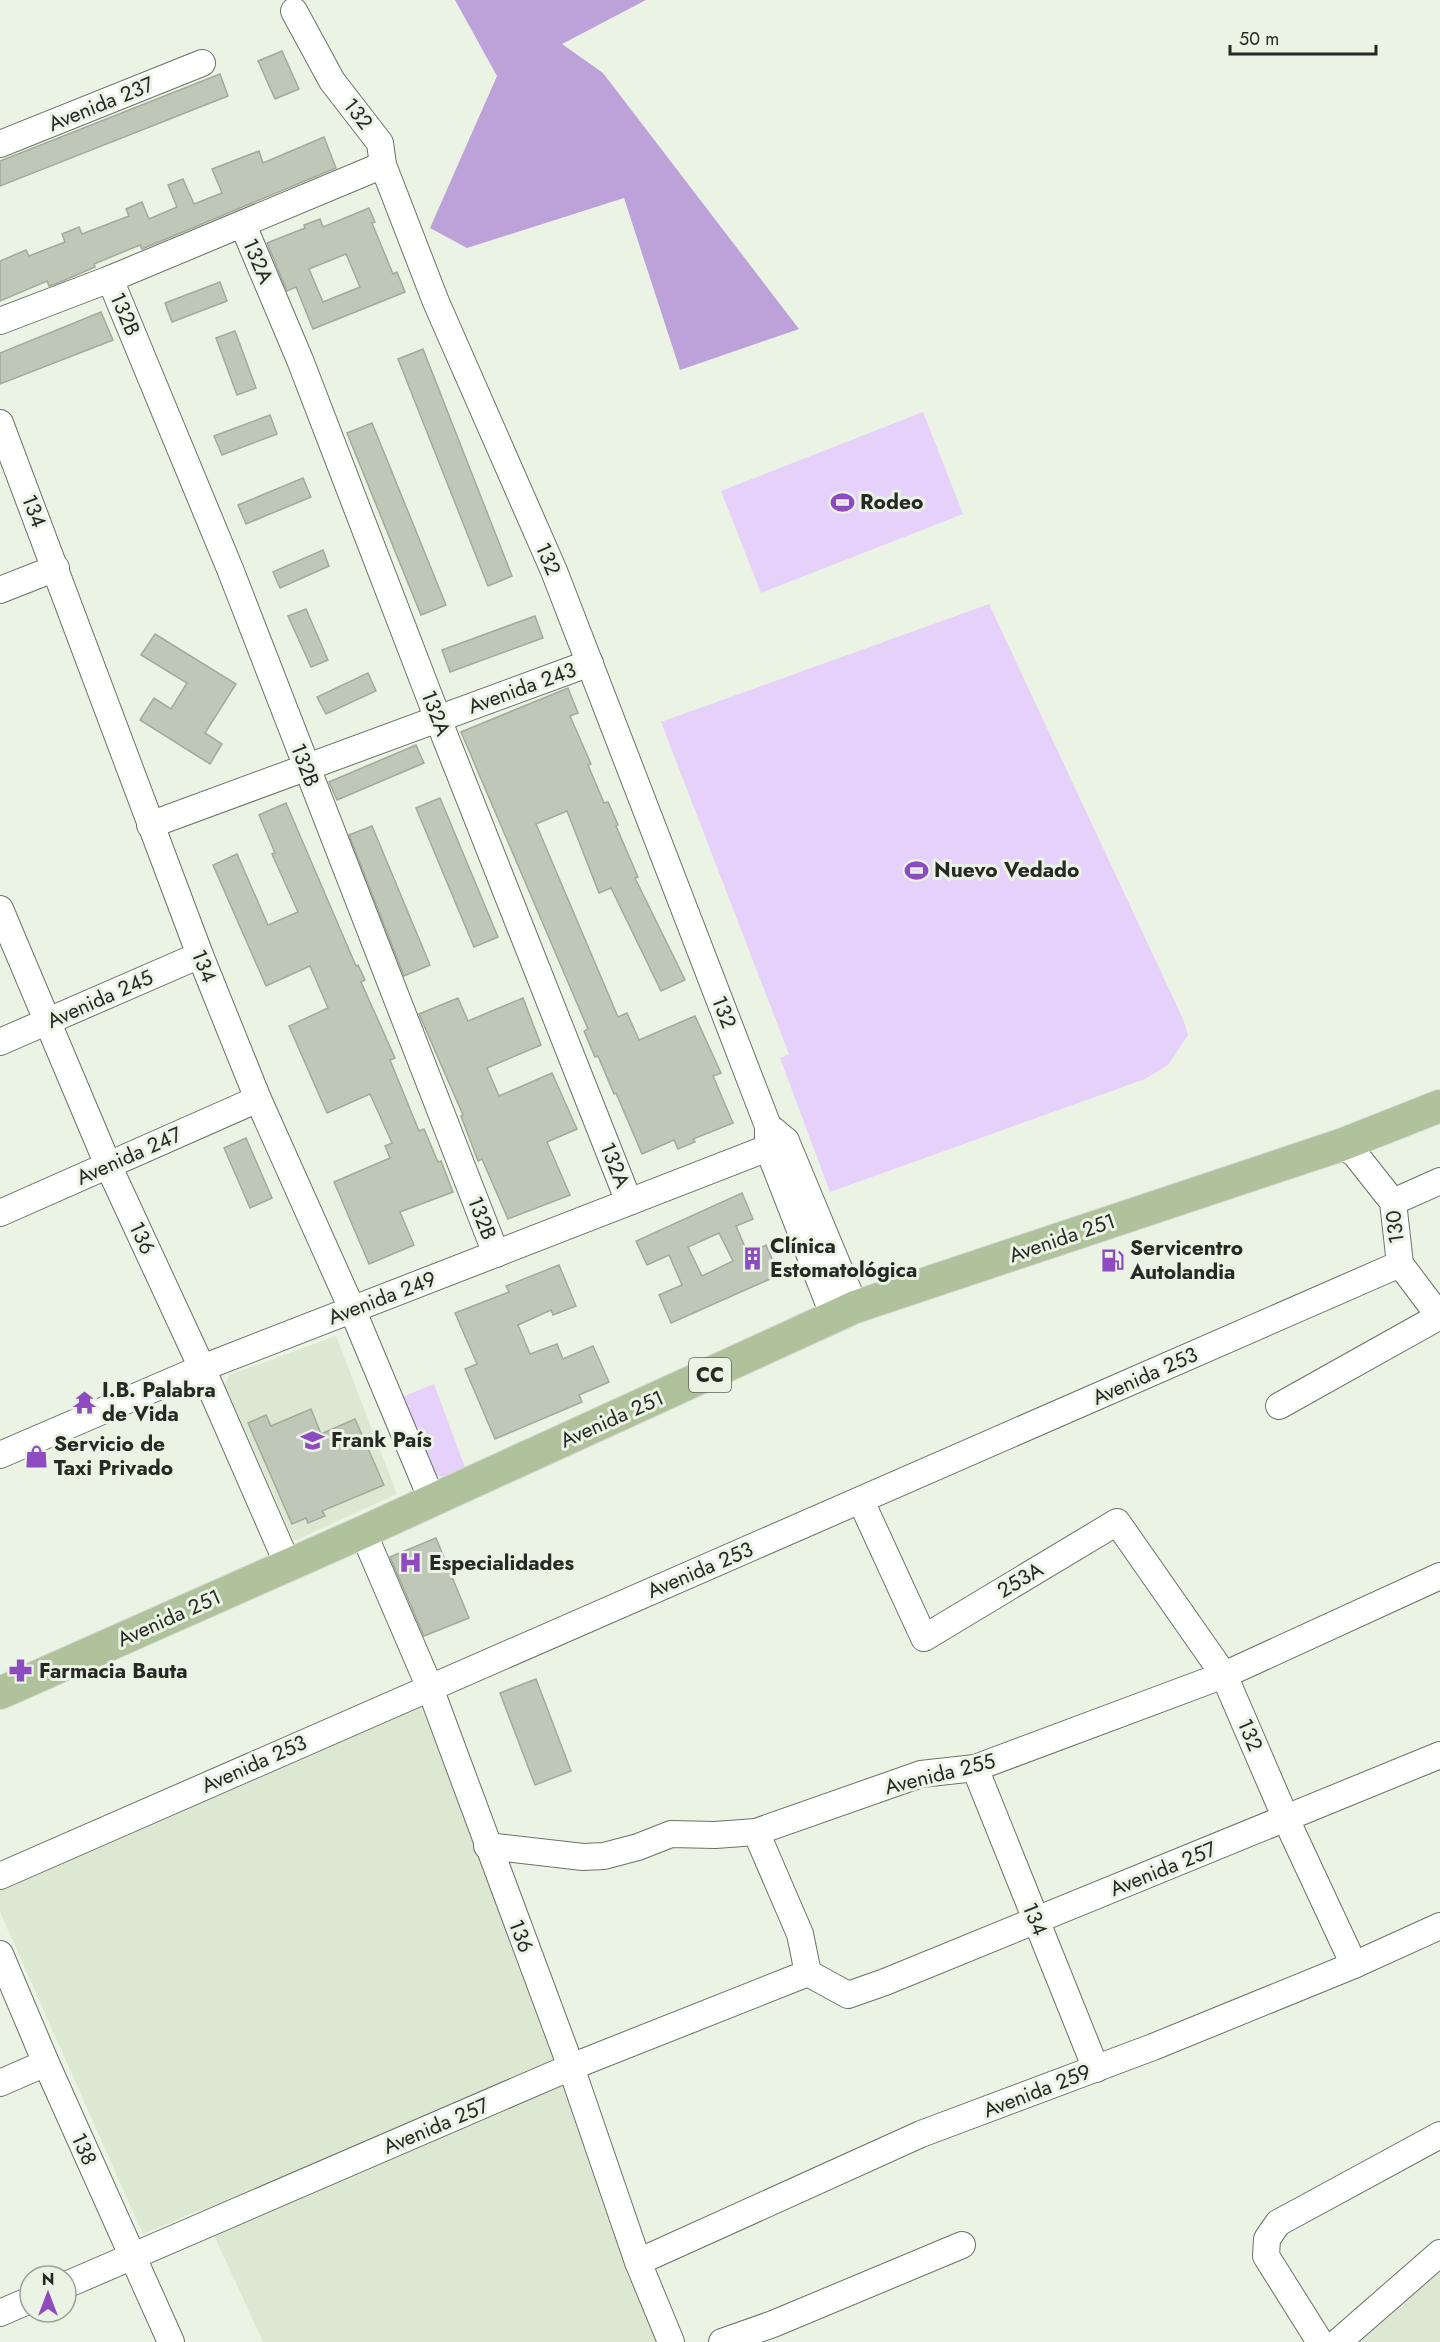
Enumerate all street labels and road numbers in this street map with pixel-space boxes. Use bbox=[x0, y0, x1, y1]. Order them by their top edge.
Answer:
street label: Avenida 237 bbox=[44, 69, 158, 139]
street label: 132 bbox=[336, 92, 380, 136]
street label: 132A bbox=[235, 234, 281, 288]
street label: 132B bbox=[102, 288, 148, 340]
street label: 134 bbox=[14, 490, 54, 532]
street label: 132 bbox=[528, 538, 568, 580]
street label: Avenida 243 bbox=[464, 655, 580, 721]
street label: 132A bbox=[414, 686, 458, 740]
street label: 132B bbox=[283, 739, 327, 791]
street label: 134 bbox=[184, 945, 224, 987]
street label: Avenida 245 bbox=[42, 962, 158, 1036]
street label: 132 bbox=[704, 991, 744, 1033]
street label: Avenida 247 bbox=[71, 1119, 187, 1193]
street label: 132A bbox=[592, 1138, 638, 1192]
street label: 132B bbox=[460, 1192, 504, 1244]
street label: Avenida 251 bbox=[1005, 1206, 1119, 1270]
street label: 130 bbox=[1378, 1209, 1412, 1245]
street label: 136 bbox=[121, 1217, 163, 1259]
street label: Avenida 249 bbox=[324, 1264, 440, 1332]
street label: Avenida 253 bbox=[1087, 1339, 1203, 1413]
road number: CC bbox=[689, 1358, 731, 1392]
street label: Avenida 251 bbox=[555, 1383, 669, 1455]
street label: Avenida 253 bbox=[642, 1534, 758, 1606]
street label: 253A bbox=[991, 1555, 1049, 1605]
street label: Avenida 251 bbox=[112, 1582, 226, 1654]
street label: 132 bbox=[1230, 1714, 1270, 1756]
street label: Avenida 253 bbox=[196, 1727, 312, 1801]
street label: Avenida 255 bbox=[882, 1746, 998, 1802]
street label: Avenida 257 bbox=[1105, 1834, 1221, 1904]
street label: 134 bbox=[1015, 1898, 1055, 1940]
street label: 136 bbox=[501, 1915, 541, 1957]
street label: Avenida 259 bbox=[979, 2057, 1095, 2125]
street label: Avenida 257 bbox=[378, 2090, 494, 2162]
street label: 138 bbox=[64, 2128, 104, 2170]

